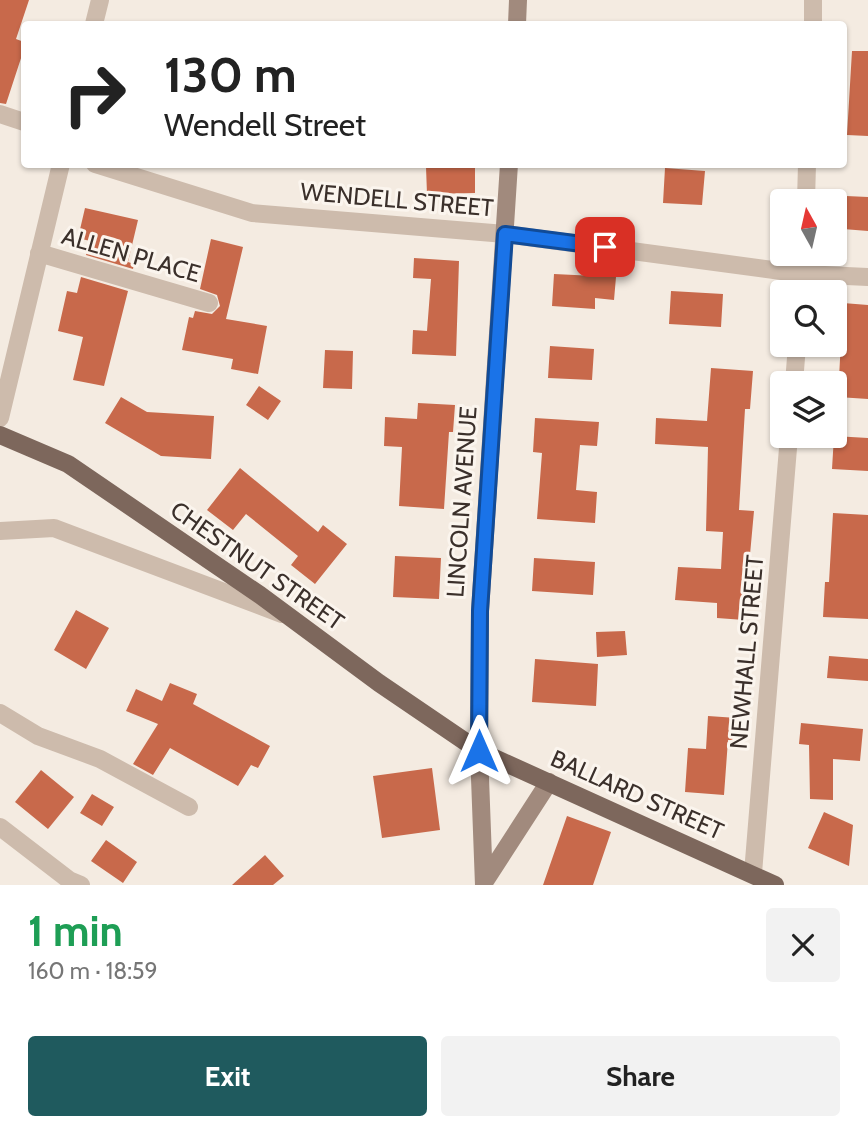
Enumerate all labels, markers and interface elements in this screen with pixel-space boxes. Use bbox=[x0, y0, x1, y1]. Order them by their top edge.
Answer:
text: 130 m bbox=[164, 45, 297, 104]
icon: right bbox=[49, 49, 140, 140]
text: Wendell Street bbox=[164, 105, 366, 144]
street label: WENDELL STREET bbox=[299, 177, 495, 222]
north arrow bbox=[770, 189, 847, 266]
map controls bbox=[770, 189, 847, 448]
pin bbox=[575, 217, 635, 277]
street label: ALLEN PLACE bbox=[59, 221, 204, 288]
icon: arrive bbox=[586, 228, 624, 266]
button: search bbox=[770, 280, 847, 357]
button: layers bbox=[770, 371, 847, 448]
street label: LINCOLN AVENUE bbox=[440, 405, 483, 598]
street label: CHESTNUT STREET bbox=[165, 495, 350, 636]
street label: NEWHALL STREET bbox=[724, 553, 769, 750]
position arrow bbox=[442, 714, 516, 788]
street label: BALLARD STREET bbox=[546, 743, 728, 846]
text: 1 min bbox=[28, 905, 123, 957]
button: close bbox=[766, 908, 840, 982]
text: 160 m · 18:59 bbox=[28, 957, 158, 985]
button: Exit bbox=[28, 1036, 427, 1116]
button: Share bbox=[441, 1036, 840, 1116]

